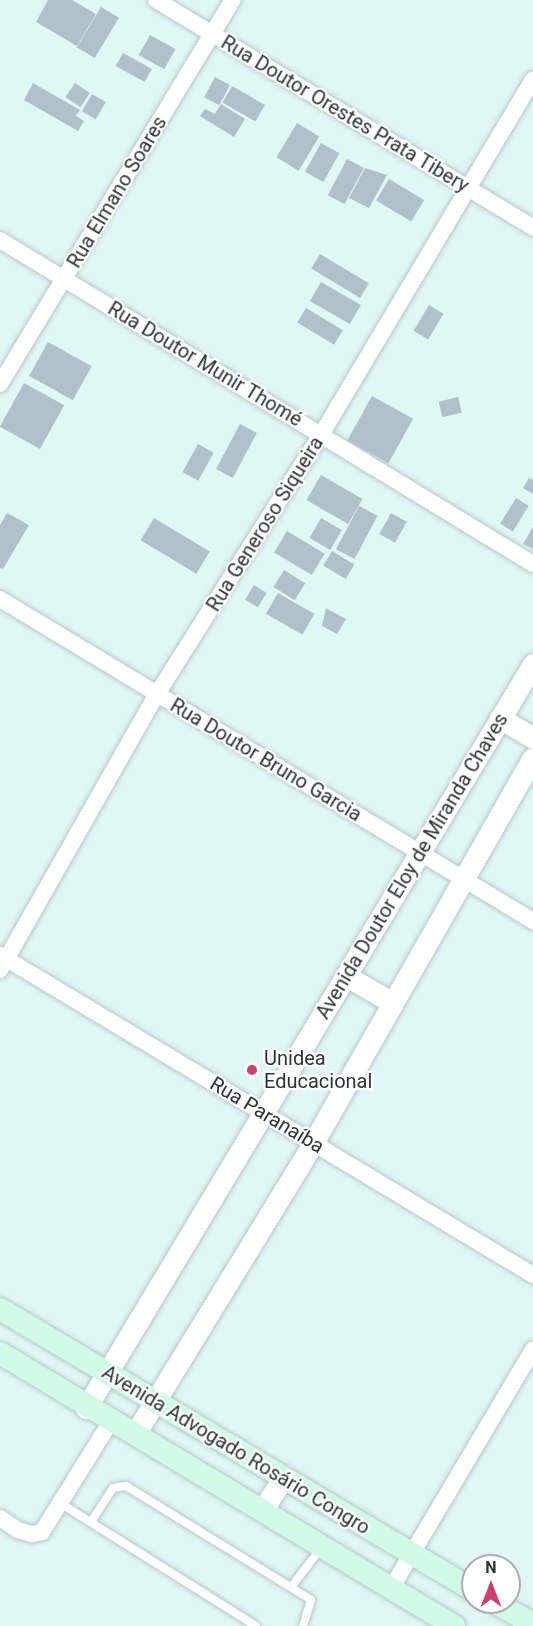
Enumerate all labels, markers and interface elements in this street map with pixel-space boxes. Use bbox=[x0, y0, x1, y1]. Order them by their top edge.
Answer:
street label: Rua Doutor Orestes Prata Tibery bbox=[217, 30, 473, 198]
street label: Rua Elmano Soares bbox=[62, 112, 172, 272]
street label: Rua Doutor Munir Thomé bbox=[103, 296, 307, 432]
street label: Rua Generoso Siqueira bbox=[201, 432, 329, 616]
street label: Rua Doutor Bruno Garcia bbox=[166, 693, 366, 827]
street label: Avenida Doutor Eloy de Miranda Chaves bbox=[311, 709, 513, 1023]
place label: Unidea Educacional bbox=[264, 1046, 372, 1093]
marker: Unidea Educacional bbox=[245, 1063, 259, 1077]
street label: Rua Paranaíba bbox=[206, 1072, 328, 1158]
street label: Avenida Advogado Rosário Congro bbox=[98, 1360, 374, 1540]
north arrow bbox=[461, 1554, 521, 1614]
text: N bbox=[485, 1558, 497, 1577]

